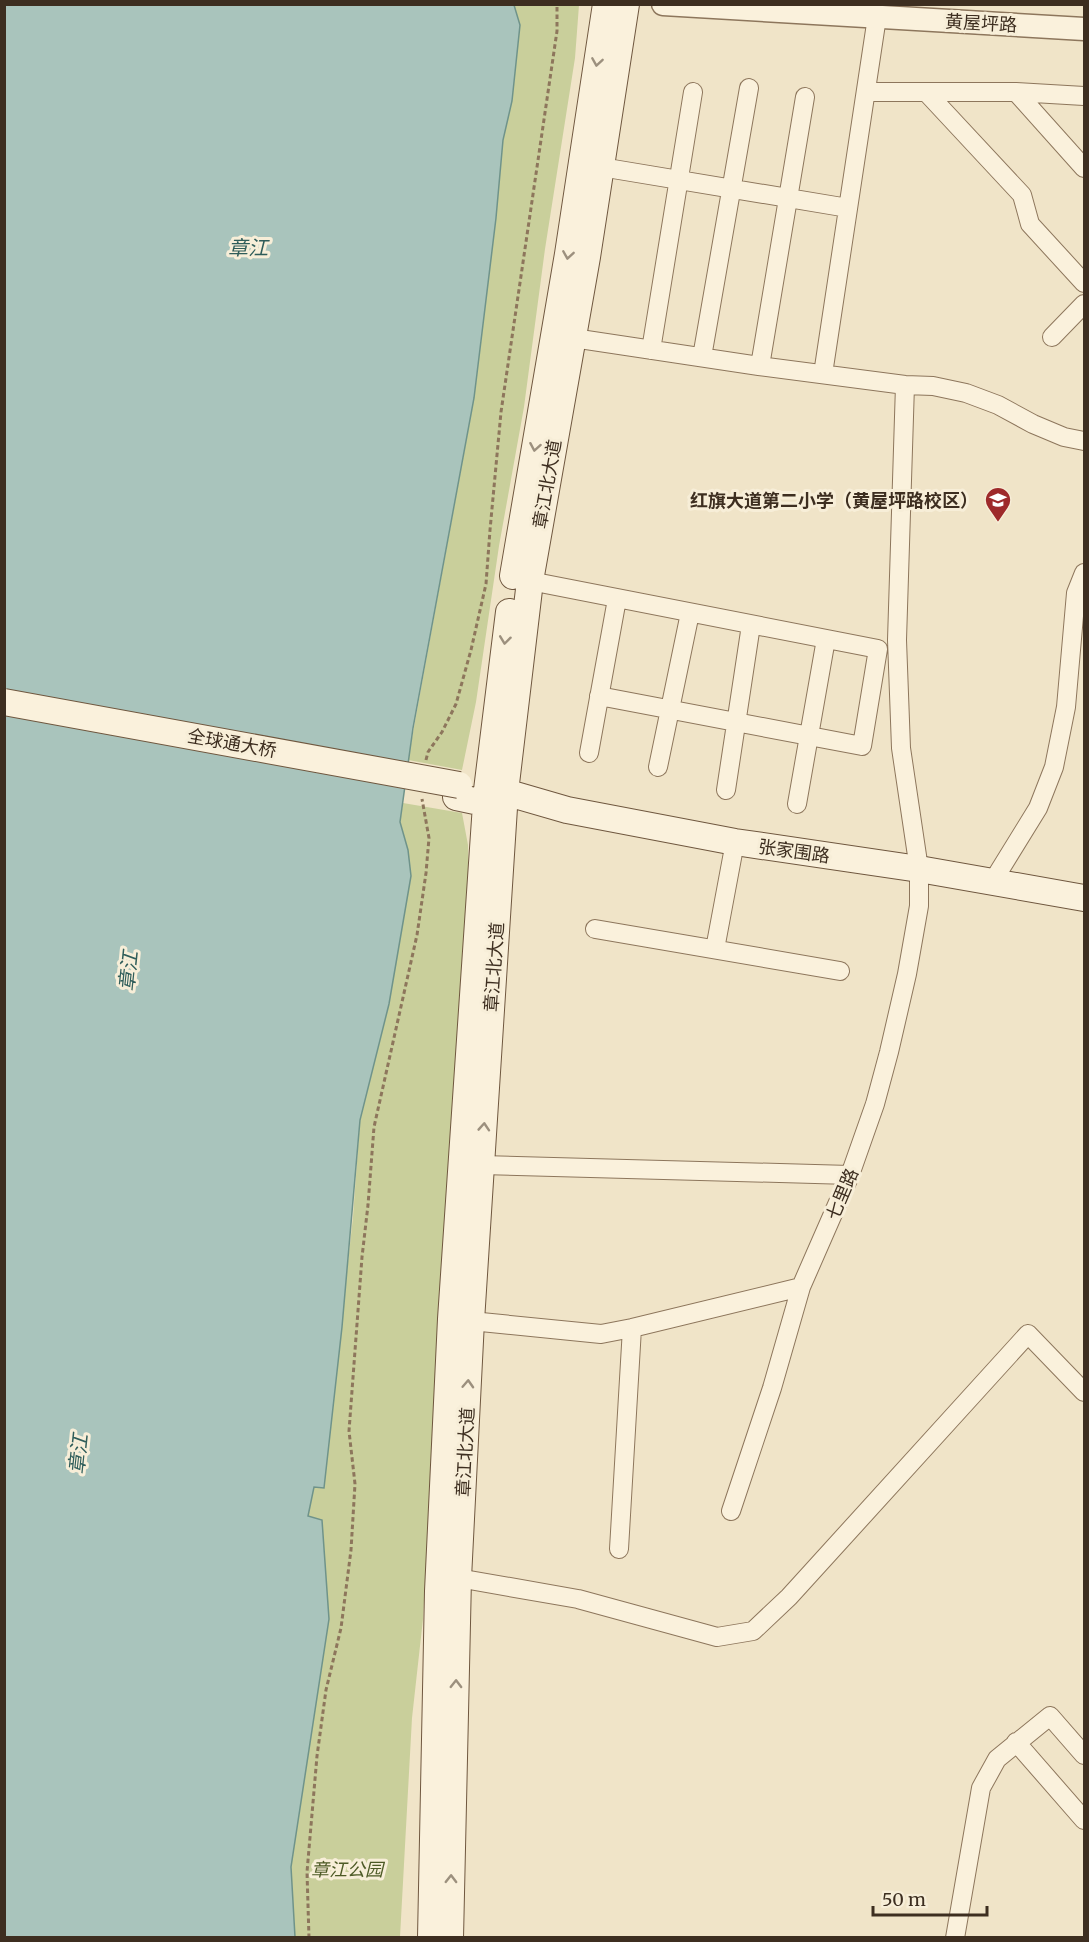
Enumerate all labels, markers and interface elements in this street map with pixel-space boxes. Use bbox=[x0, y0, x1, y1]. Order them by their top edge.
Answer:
street label: 黄屋坪路 bbox=[944, 10, 1018, 36]
one-way arrow bbox=[592, 58, 604, 67]
water label: 章江 bbox=[228, 235, 270, 260]
one-way arrow bbox=[562, 250, 574, 260]
street label: 章江北大道 bbox=[528, 438, 566, 530]
one-way arrow bbox=[529, 442, 542, 452]
school or university icon: 红旗大道第二小学（黄屋坪路校区） bbox=[983, 485, 1013, 523]
place label: 红旗大道第二小学（黄屋坪路校区） bbox=[690, 489, 978, 512]
one-way arrow bbox=[500, 635, 512, 645]
street label: 全球通大桥 bbox=[186, 724, 278, 762]
street label: 张家围路 bbox=[757, 835, 831, 867]
street label: 章江北大道 bbox=[479, 921, 509, 1013]
water label: 章江 bbox=[113, 948, 143, 992]
one-way arrow bbox=[477, 1122, 490, 1131]
street label: 七里路 bbox=[821, 1165, 863, 1223]
one-way arrow bbox=[462, 1380, 475, 1389]
street label: 章江北大道 bbox=[451, 1406, 479, 1498]
water label: 章江 bbox=[63, 1431, 93, 1475]
one-way arrow bbox=[449, 1680, 462, 1689]
park label: 章江公园 bbox=[311, 1858, 386, 1881]
one-way arrow bbox=[445, 1875, 458, 1884]
scale bar bbox=[873, 1879, 987, 1917]
text: 50 m bbox=[882, 1888, 926, 1911]

